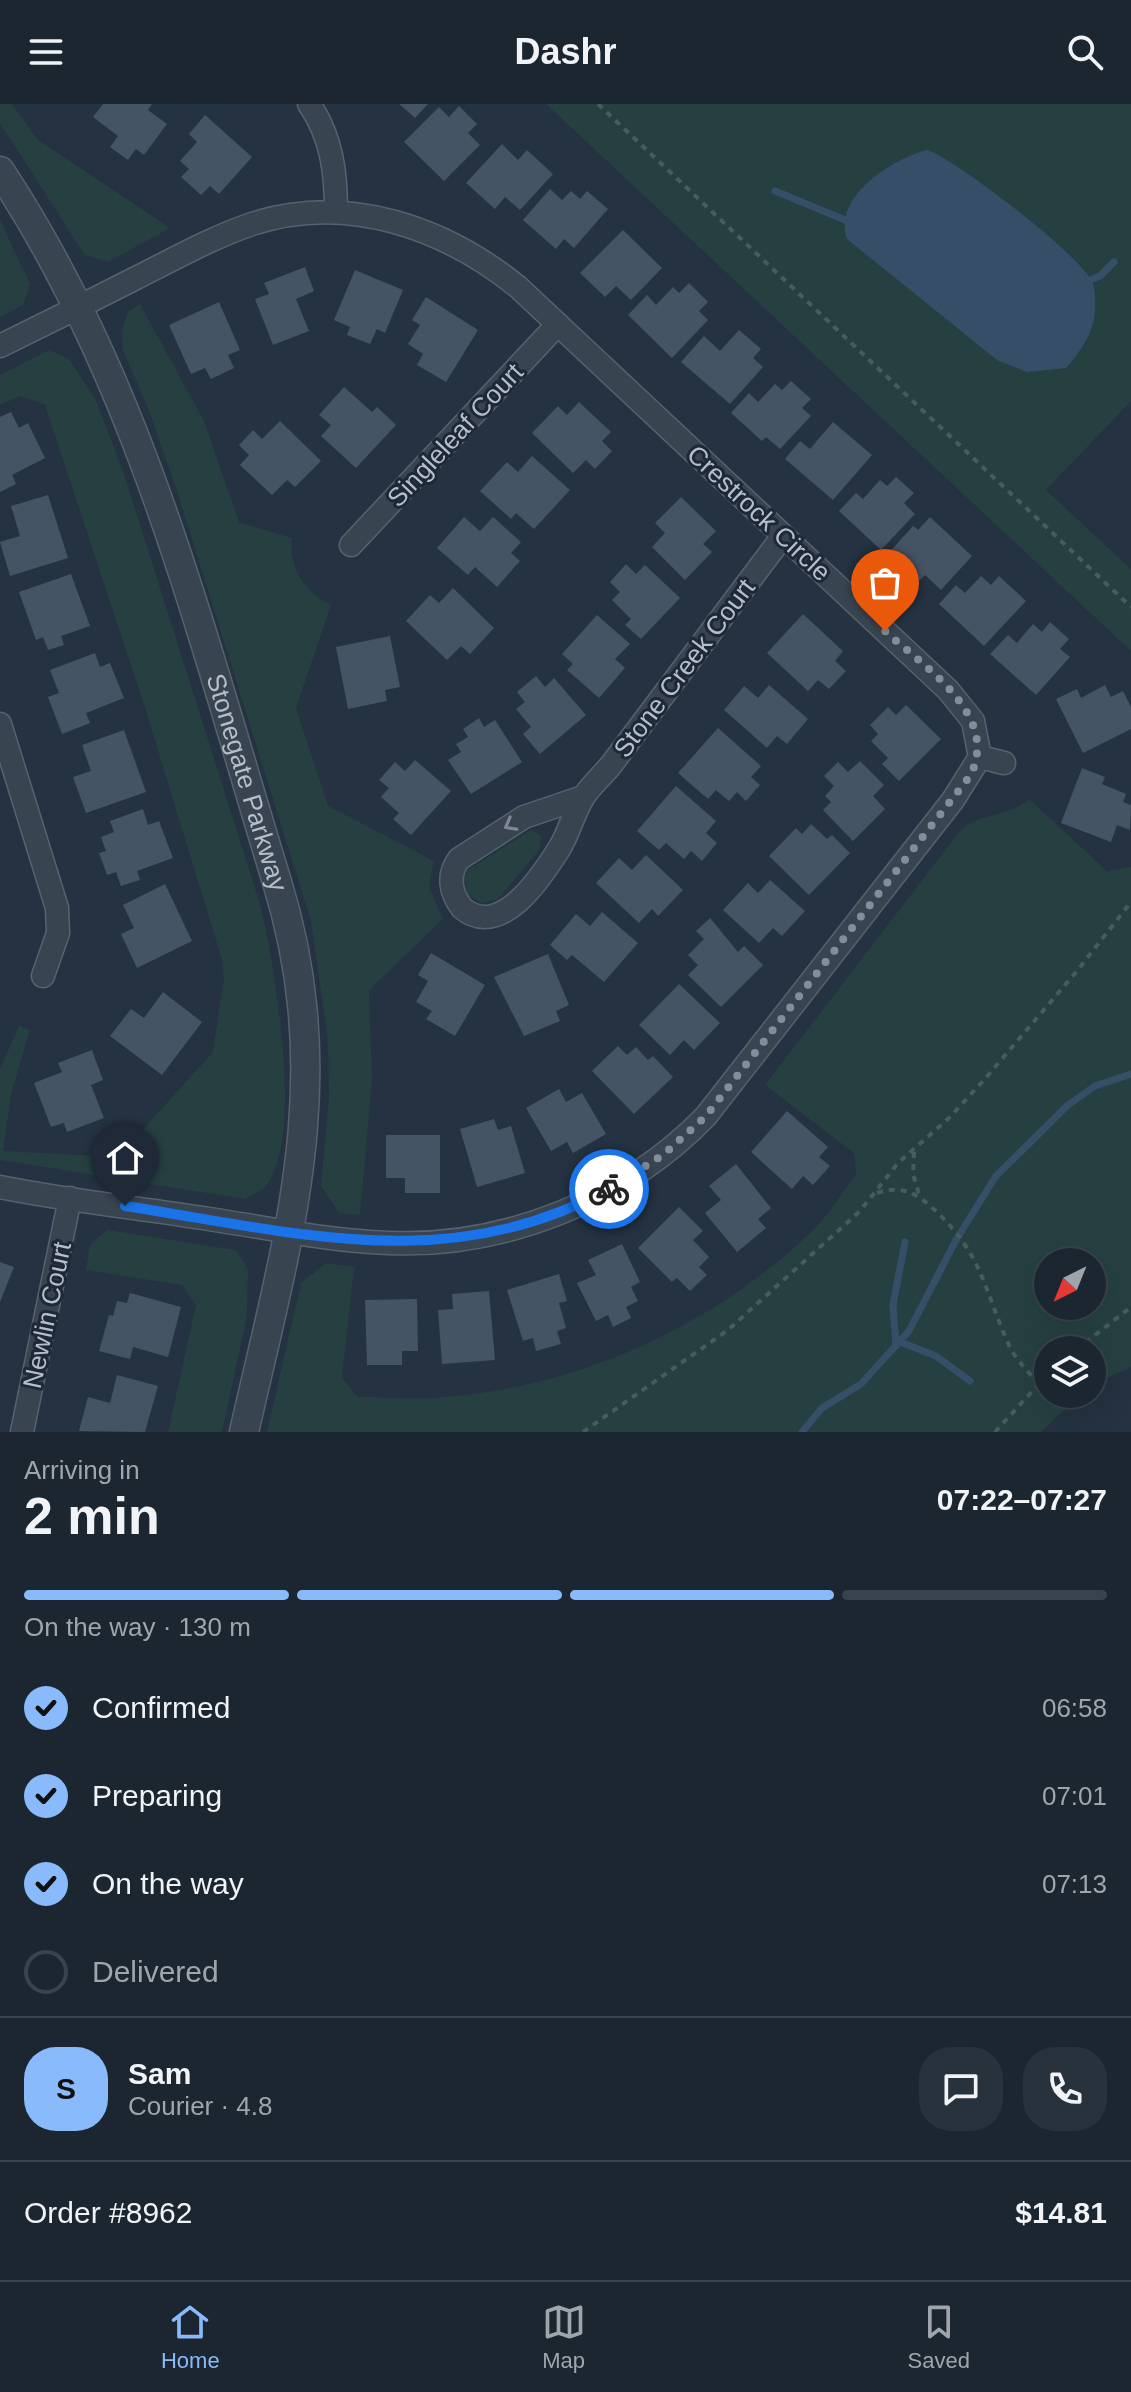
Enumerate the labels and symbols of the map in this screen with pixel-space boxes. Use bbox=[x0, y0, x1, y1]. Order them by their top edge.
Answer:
street label: Singleleaf Court bbox=[381, 357, 530, 513]
street label: Crestrock Circle bbox=[681, 439, 837, 587]
pin bbox=[851, 549, 919, 631]
street label: Stone Creek Court bbox=[607, 572, 761, 763]
street label: Stonegate Parkway bbox=[200, 670, 294, 895]
one-way arrow bbox=[504, 815, 518, 830]
pin bbox=[91, 1124, 159, 1206]
courier bbox=[569, 1149, 649, 1229]
street label: Newlin Court bbox=[17, 1238, 77, 1391]
north arrow bbox=[1034, 1248, 1106, 1320]

